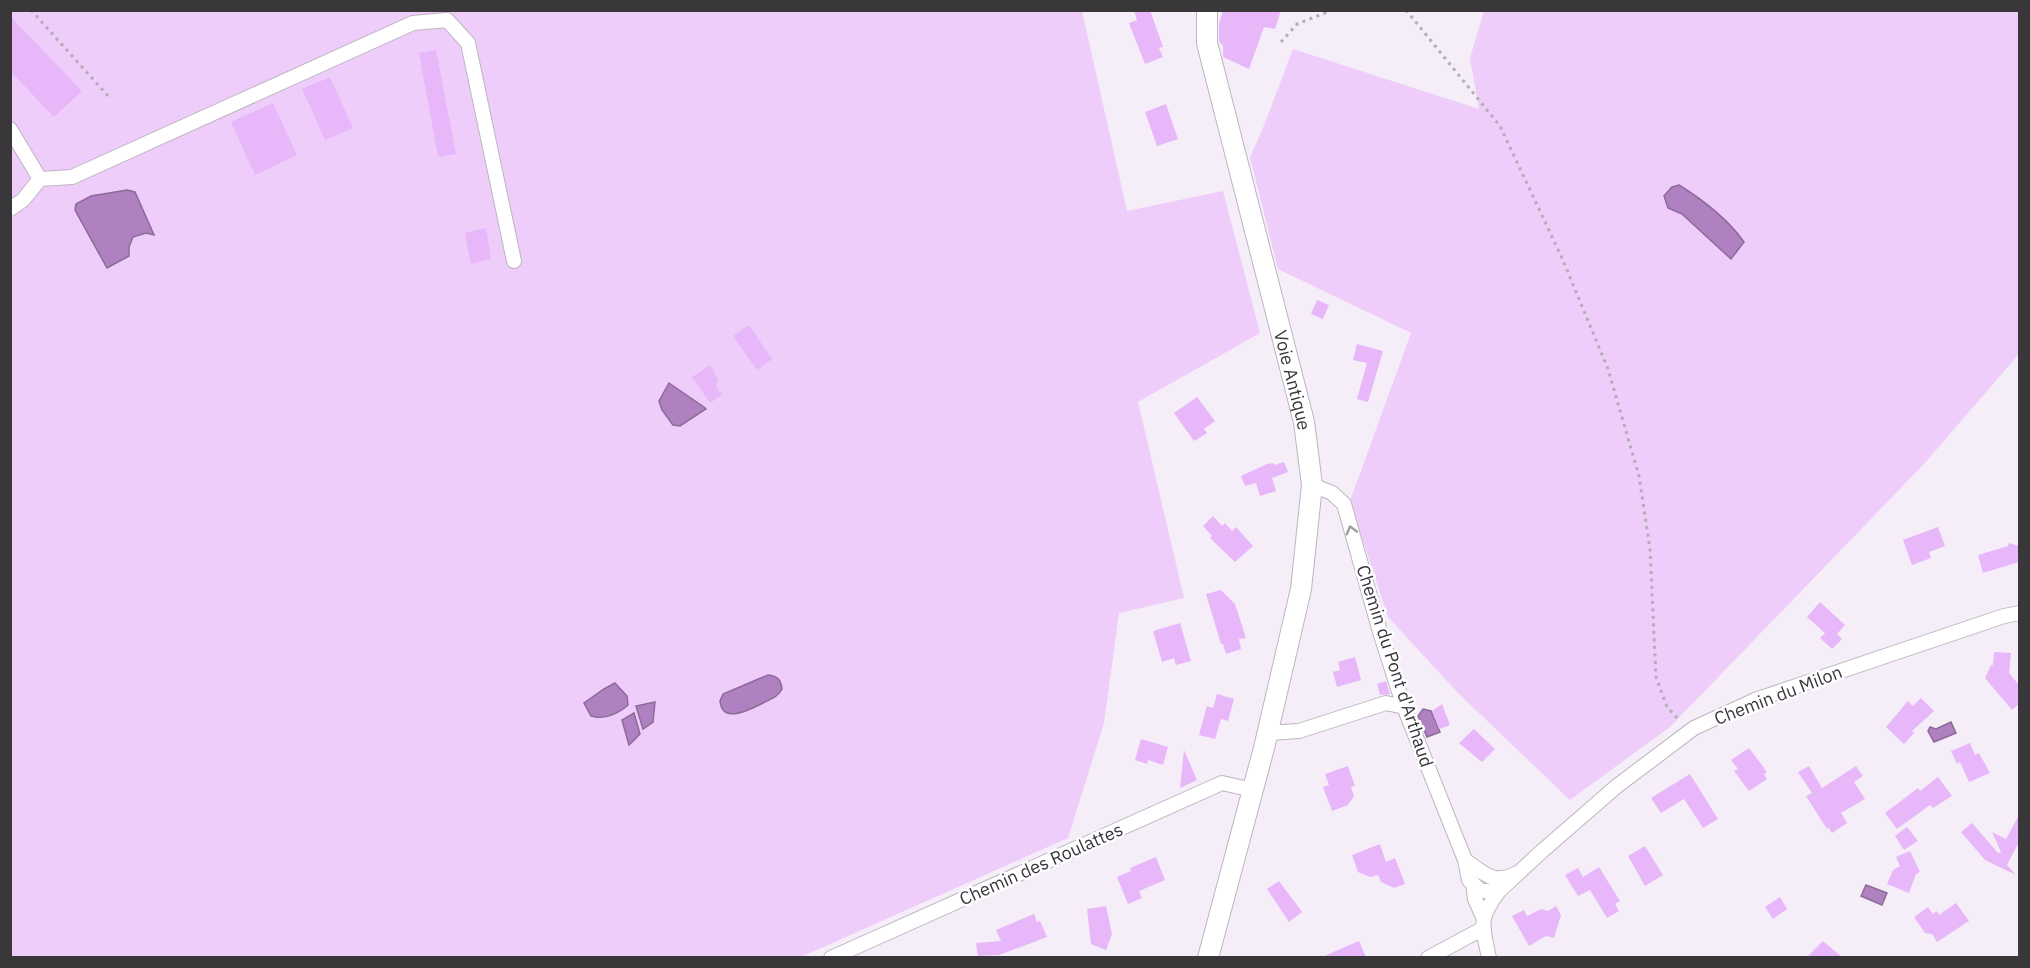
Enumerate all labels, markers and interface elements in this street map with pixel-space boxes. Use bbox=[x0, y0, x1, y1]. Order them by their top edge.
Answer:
street label: Voie Antique bbox=[1269, 328, 1316, 431]
one-way arrow bbox=[1346, 525, 1358, 536]
street label: Chemin du Pont d'Arthaud bbox=[1351, 562, 1439, 770]
street label: Chemin du Milon bbox=[1711, 660, 1845, 730]
street label: Chemin des Roulattes bbox=[956, 818, 1126, 910]

